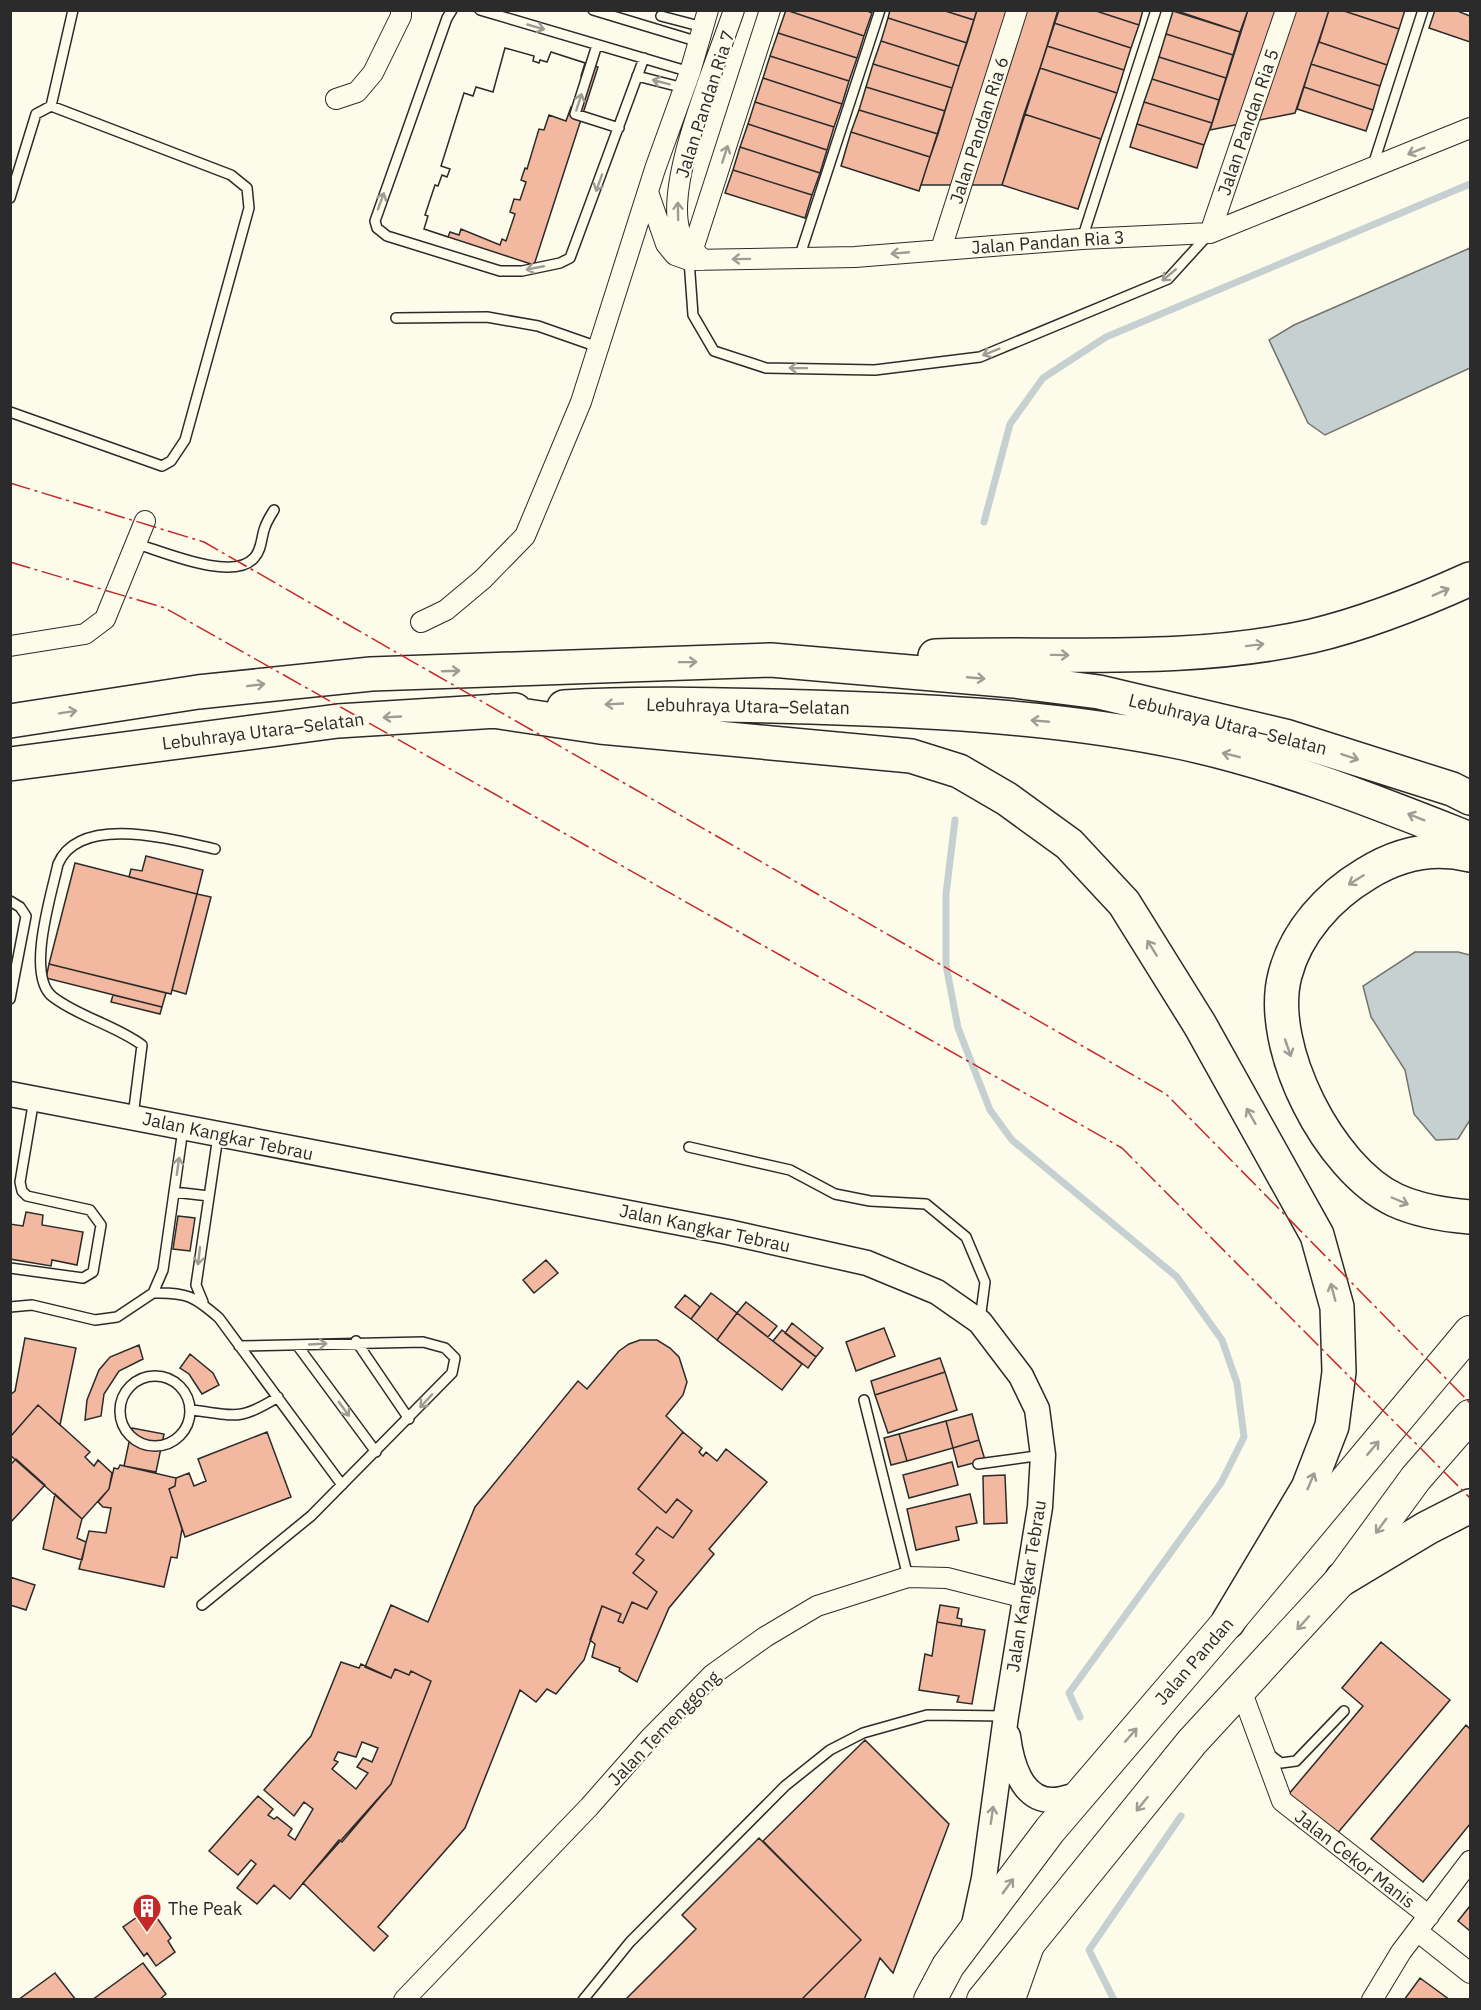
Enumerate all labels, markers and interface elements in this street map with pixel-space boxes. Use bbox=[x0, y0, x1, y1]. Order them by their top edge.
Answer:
one-way arrow bbox=[526, 22, 545, 33]
street label: Jalan Pandan Ria 7 bbox=[670, 27, 740, 181]
street label: Jalan Pandan Ria 5 bbox=[1212, 46, 1284, 198]
street label: Jalan Pandan Ria 6 bbox=[944, 53, 1014, 207]
one-way arrow bbox=[652, 76, 671, 87]
one-way arrow bbox=[574, 93, 585, 112]
one-way arrow bbox=[720, 145, 731, 164]
one-way arrow bbox=[1408, 146, 1426, 157]
one-way arrow bbox=[593, 173, 604, 192]
one-way arrow bbox=[376, 192, 387, 211]
one-way arrow bbox=[672, 201, 684, 221]
street label: Jalan Pandan Ria 3 bbox=[971, 225, 1125, 259]
one-way arrow bbox=[890, 248, 910, 259]
one-way arrow bbox=[731, 253, 751, 265]
one-way arrow bbox=[526, 263, 546, 274]
one-way arrow bbox=[1161, 269, 1177, 282]
one-way arrow bbox=[982, 348, 1000, 359]
one-way arrow bbox=[788, 363, 808, 374]
one-way arrow bbox=[1432, 586, 1450, 597]
one-way arrow bbox=[1244, 639, 1264, 650]
one-way arrow bbox=[1050, 650, 1070, 661]
one-way arrow bbox=[677, 656, 697, 668]
one-way arrow bbox=[440, 665, 460, 676]
one-way arrow bbox=[965, 673, 985, 684]
one-way arrow bbox=[246, 680, 266, 691]
street label: Lebuhraya Utara–Selatan bbox=[1126, 688, 1330, 760]
street label: Lebuhraya Utara–Selatan bbox=[646, 693, 850, 719]
one-way arrow bbox=[605, 699, 625, 710]
one-way arrow bbox=[58, 707, 78, 718]
street label: Lebuhraya Utara–Selatan bbox=[161, 707, 365, 755]
one-way arrow bbox=[383, 712, 403, 723]
one-way arrow bbox=[1030, 715, 1050, 726]
one-way arrow bbox=[1222, 749, 1241, 761]
one-way arrow bbox=[1340, 752, 1359, 763]
one-way arrow bbox=[1407, 811, 1426, 822]
one-way arrow bbox=[1348, 875, 1365, 887]
one-way arrow bbox=[1145, 940, 1157, 957]
one-way arrow bbox=[1284, 1038, 1295, 1057]
street label: Jalan Kangkar Tebrau bbox=[141, 1107, 315, 1165]
one-way arrow bbox=[1245, 1108, 1257, 1125]
one-way arrow bbox=[173, 1157, 184, 1177]
one-way arrow bbox=[1390, 1196, 1408, 1207]
street label: Jalan Kangkar Tebrau bbox=[618, 1199, 792, 1257]
one-way arrow bbox=[194, 1246, 205, 1266]
one-way arrow bbox=[1327, 1282, 1338, 1301]
one-way arrow bbox=[308, 1338, 328, 1349]
one-way arrow bbox=[419, 1393, 433, 1408]
one-way arrow bbox=[338, 1400, 350, 1416]
one-way arrow bbox=[1366, 1441, 1379, 1457]
one-way arrow bbox=[1306, 1473, 1317, 1491]
street label: Jalan Kangkar Tebrau bbox=[1001, 1498, 1051, 1674]
one-way arrow bbox=[1375, 1518, 1387, 1534]
street label: Jalan Pandan bbox=[1150, 1612, 1238, 1710]
one-way arrow bbox=[1296, 1615, 1310, 1630]
street label: Jalan Temenggong bbox=[603, 1665, 725, 1790]
one-way arrow bbox=[1124, 1728, 1138, 1743]
one-way arrow bbox=[1136, 1795, 1149, 1811]
street label: Jalan Cekor Manis bbox=[1290, 1805, 1420, 1913]
one-way arrow bbox=[987, 1806, 998, 1825]
one-way arrow bbox=[1002, 1878, 1015, 1894]
building icon: The Peak bbox=[131, 1892, 163, 1934]
place label: The Peak bbox=[168, 1897, 243, 1920]

